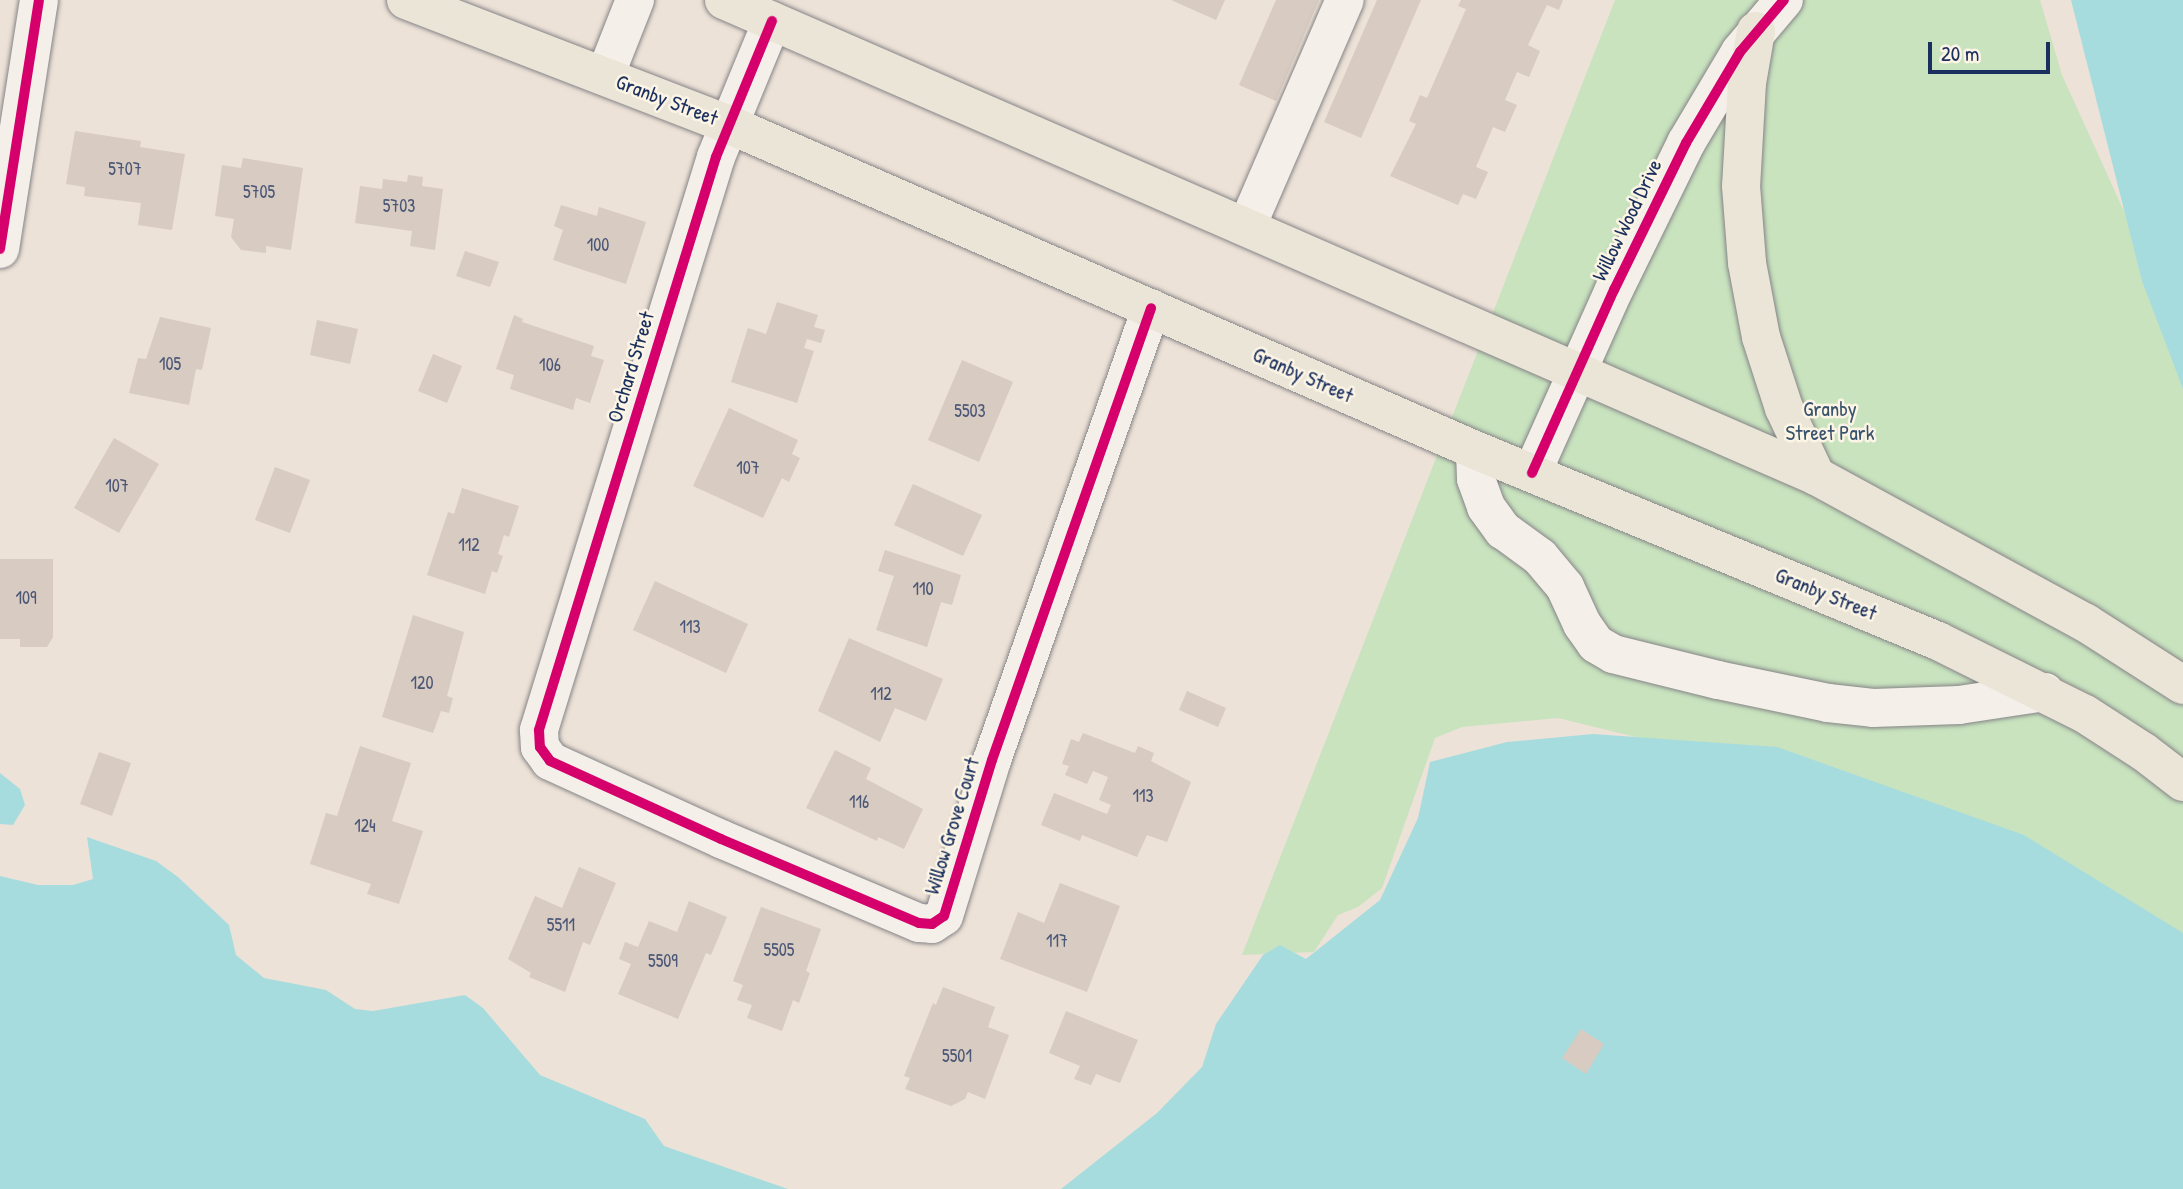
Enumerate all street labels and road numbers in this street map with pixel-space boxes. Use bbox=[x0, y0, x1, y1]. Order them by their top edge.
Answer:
street label: Granby Street bbox=[612, 69, 722, 131]
street label: Willow Wood Drive bbox=[1587, 155, 1667, 285]
street label: Orchard Street bbox=[602, 308, 660, 426]
street label: Granby Street bbox=[1249, 342, 1357, 408]
street label: Granby Street bbox=[1772, 562, 1880, 626]
street label: Willow Grove Court bbox=[919, 755, 985, 897]

